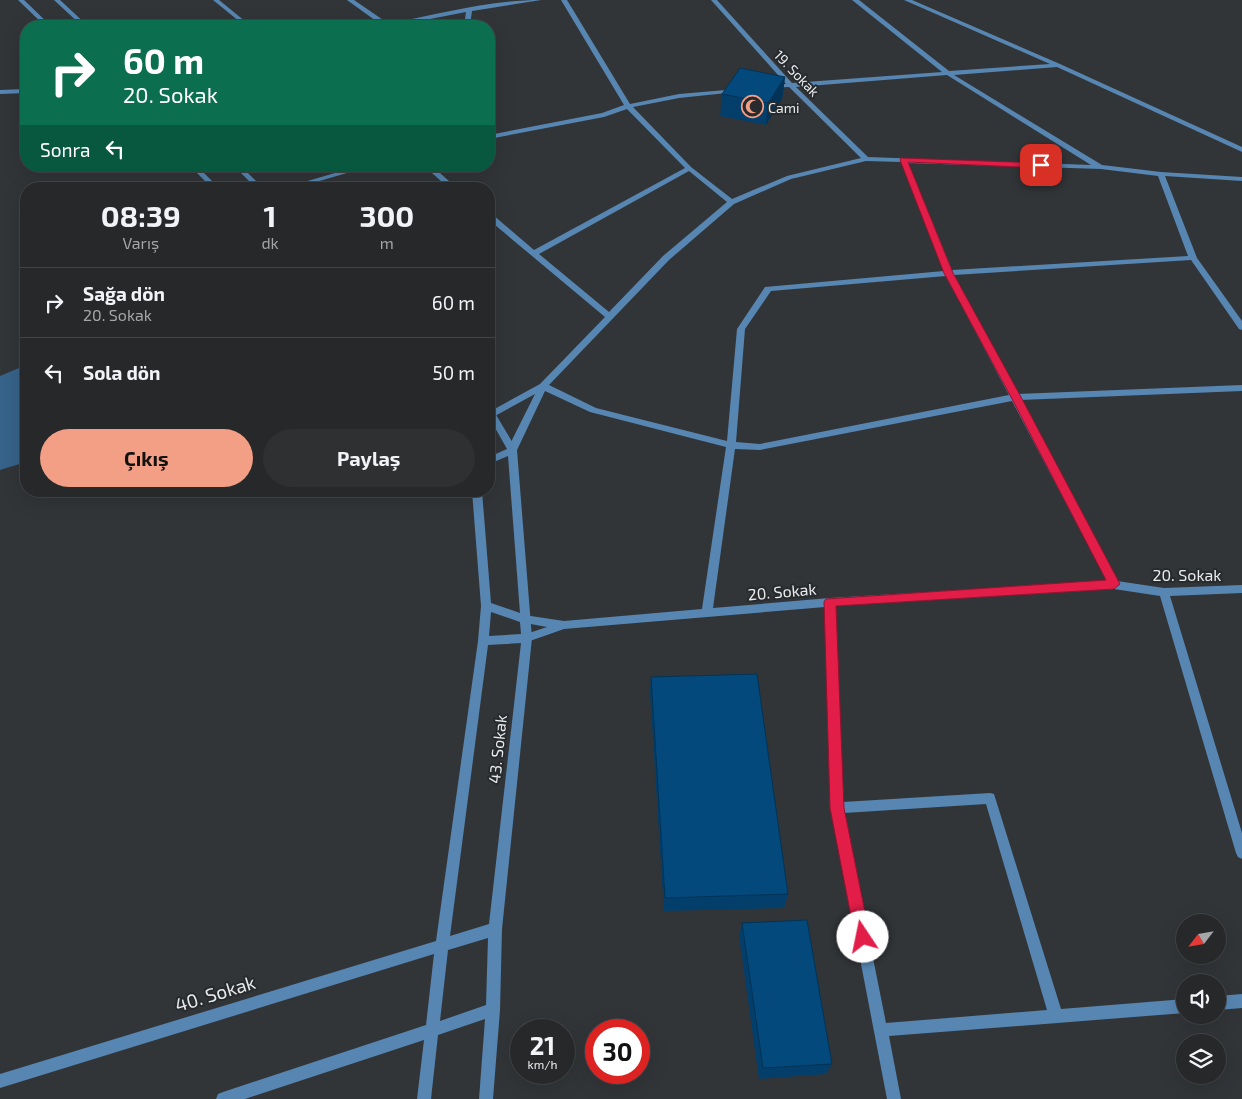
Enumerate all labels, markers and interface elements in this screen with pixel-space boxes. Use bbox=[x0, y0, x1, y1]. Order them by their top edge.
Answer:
text: 60 m bbox=[123, 39, 204, 81]
icon: right bbox=[40, 40, 105, 105]
street label: 19. Sokak bbox=[771, 46, 823, 100]
text: 20. Sokak bbox=[123, 81, 218, 107]
mosque icon: Cami bbox=[740, 95, 764, 119]
place label: Cami bbox=[768, 99, 799, 116]
icon: left bbox=[101, 135, 129, 163]
text: Sonra bbox=[40, 138, 91, 161]
pin bbox=[1020, 144, 1062, 186]
icon: arrive bbox=[1027, 151, 1055, 179]
text: 08:39 bbox=[101, 197, 181, 233]
text: 1 bbox=[264, 197, 277, 233]
text: 300 bbox=[359, 197, 414, 233]
text: Varış bbox=[122, 233, 159, 252]
text: dk bbox=[261, 233, 279, 252]
text: m bbox=[380, 233, 394, 252]
text: Sağa dön bbox=[83, 282, 165, 305]
icon: right bbox=[40, 289, 68, 317]
text: 60 m bbox=[432, 291, 475, 314]
text: 20. Sokak bbox=[83, 305, 152, 324]
icon: left bbox=[40, 359, 68, 387]
text: Sola dön bbox=[83, 361, 160, 384]
text: 50 m bbox=[432, 361, 475, 384]
button: Çıkış bbox=[40, 429, 253, 487]
button: Paylaş bbox=[263, 429, 475, 487]
street label: 20. Sokak bbox=[1152, 565, 1222, 584]
street label: 20. Sokak bbox=[747, 579, 817, 603]
street label: 43. Sokak bbox=[484, 714, 510, 784]
position arrow bbox=[836, 910, 888, 962]
north arrow bbox=[1176, 914, 1226, 964]
map controls bbox=[1176, 914, 1226, 1084]
street label: 40. Sokak bbox=[172, 970, 258, 1016]
button: sound bbox=[1176, 974, 1226, 1024]
speed limit sign: 30 bbox=[585, 1019, 650, 1084]
text: 21 bbox=[530, 1030, 555, 1060]
button: layers bbox=[1176, 1034, 1226, 1084]
text: km/h bbox=[528, 1057, 557, 1071]

